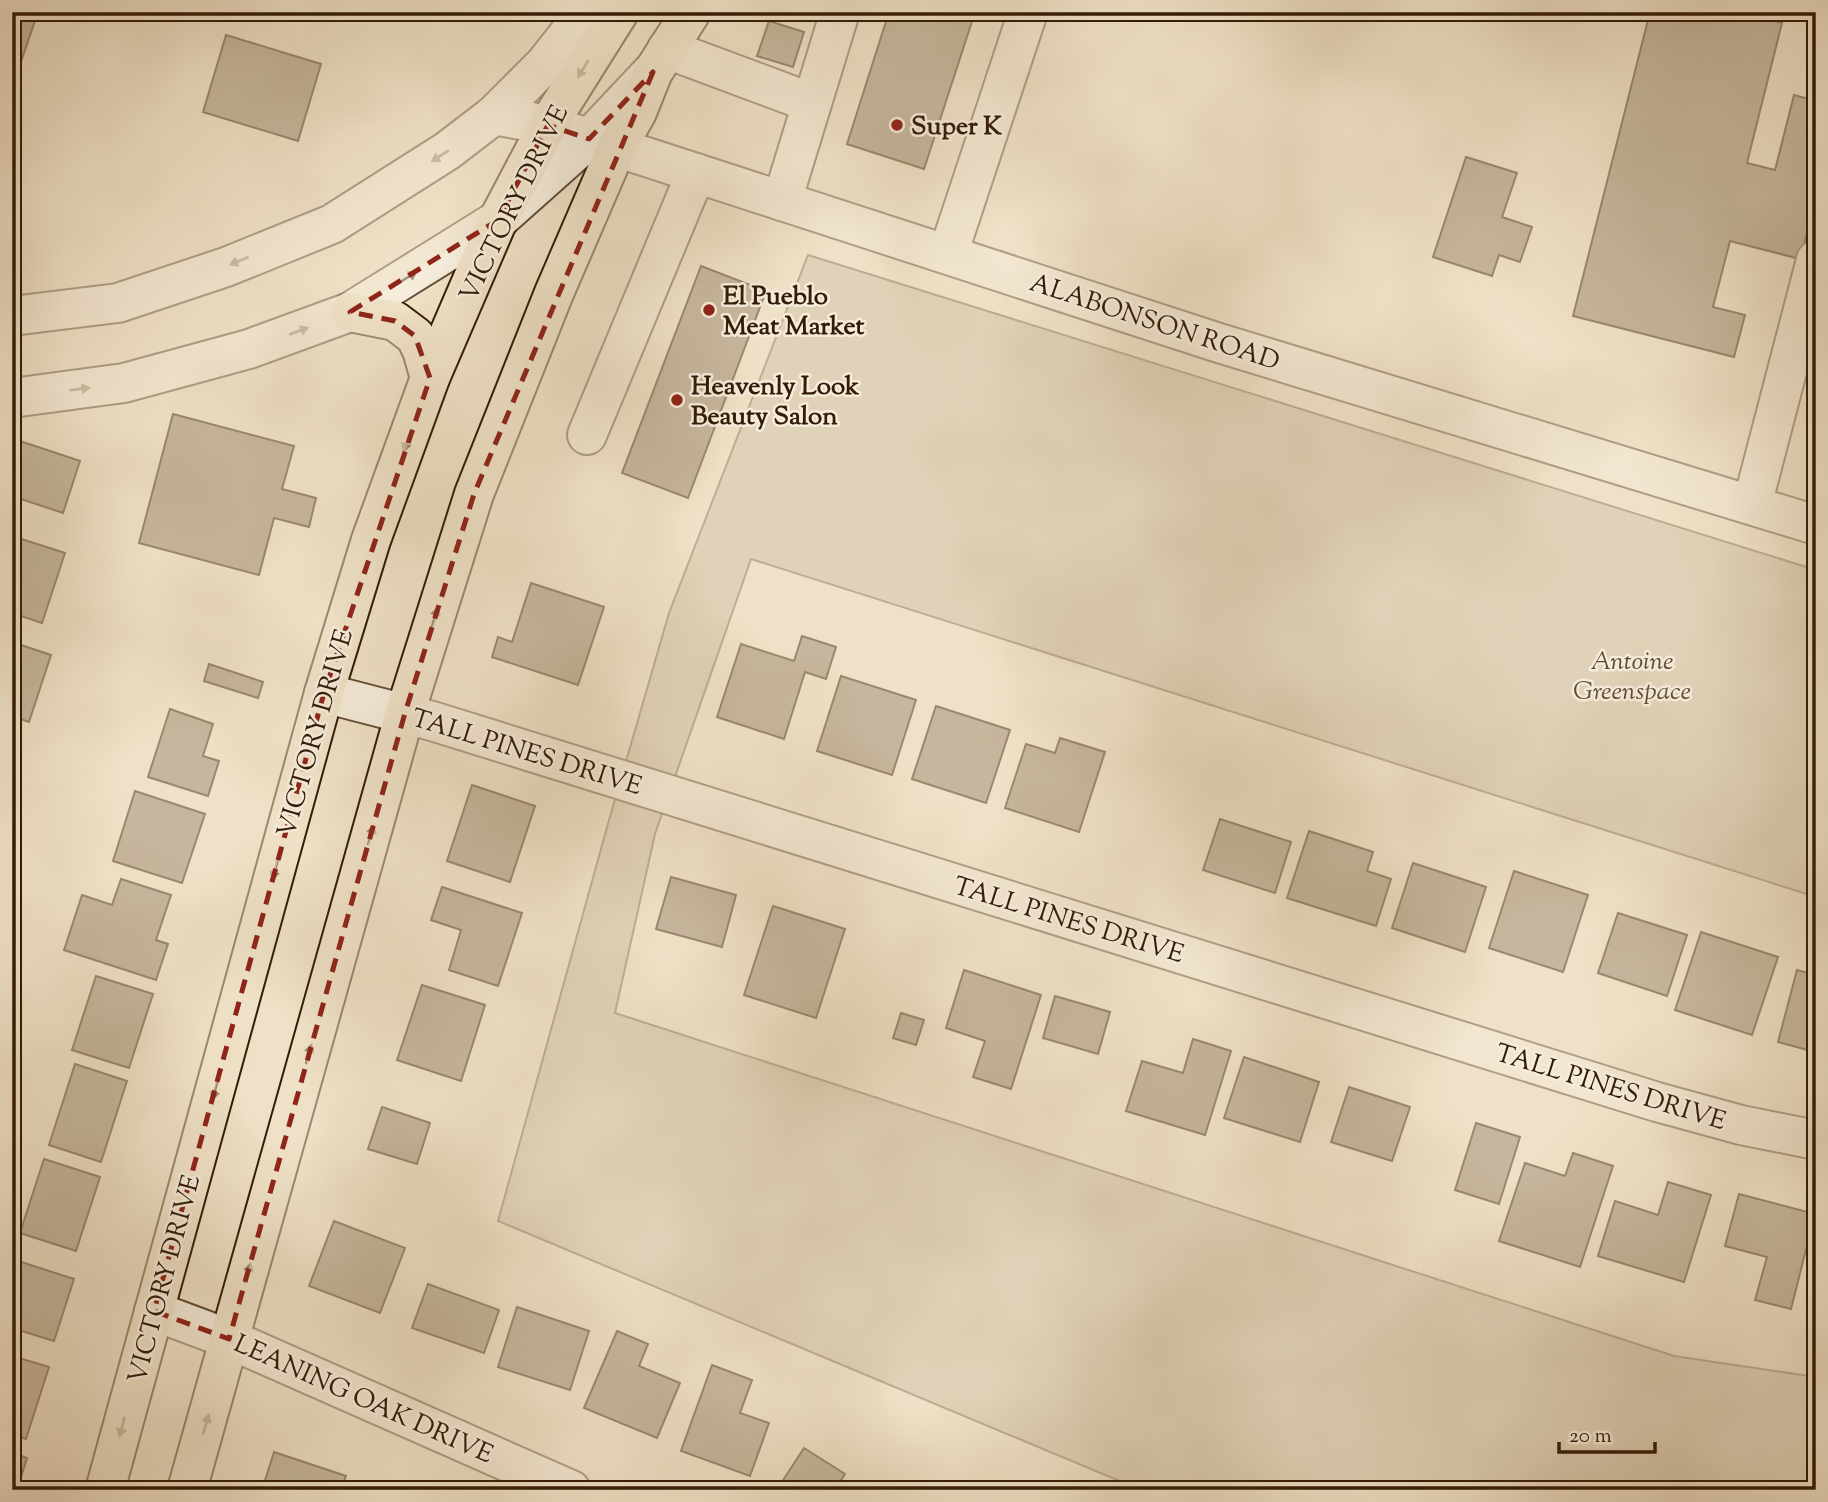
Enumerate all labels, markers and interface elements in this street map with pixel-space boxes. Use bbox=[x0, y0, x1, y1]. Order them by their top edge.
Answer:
one-way arrow bbox=[577, 59, 590, 78]
street label: VICTORY DRIVE bbox=[452, 99, 579, 309]
place label: Super K bbox=[911, 109, 1002, 146]
marker: Super K bbox=[889, 117, 905, 133]
one-way arrow bbox=[430, 149, 449, 162]
one-way arrow bbox=[229, 256, 250, 267]
street label: ALABONSON ROAD bbox=[1024, 265, 1284, 381]
one-way arrow bbox=[398, 270, 418, 283]
place label: El Pueblo Meat Market bbox=[723, 279, 865, 346]
marker: El Pueblo Meat Market bbox=[701, 302, 717, 318]
one-way arrow bbox=[289, 325, 310, 336]
place label: Heavenly Look Beauty Salon bbox=[691, 369, 860, 436]
one-way arrow bbox=[69, 383, 91, 394]
marker: Heavenly Look Beauty Salon bbox=[669, 392, 685, 408]
one-way arrow bbox=[401, 432, 412, 453]
one-way arrow bbox=[431, 606, 441, 627]
street label: VICTORY DRIVE bbox=[269, 625, 364, 842]
park label: Antoine Greenspace bbox=[1573, 644, 1691, 711]
street label: TALL PINES DRIVE bbox=[407, 701, 646, 806]
one-way arrow bbox=[366, 824, 377, 846]
one-way arrow bbox=[269, 859, 280, 881]
street label: TALL PINES DRIVE bbox=[949, 869, 1188, 974]
street label: TALL PINES DRIVE bbox=[1491, 1036, 1730, 1141]
one-way arrow bbox=[305, 1044, 315, 1065]
one-way arrow bbox=[209, 1079, 220, 1101]
street label: VICTORY DRIVE bbox=[120, 1171, 211, 1388]
one-way arrow bbox=[243, 1262, 254, 1284]
street label: LEANING OAK DRIVE bbox=[227, 1326, 499, 1474]
scale bar bbox=[1559, 1411, 1655, 1455]
one-way arrow bbox=[201, 1413, 211, 1434]
one-way arrow bbox=[116, 1416, 127, 1438]
text: 20 m bbox=[1569, 1422, 1612, 1452]

